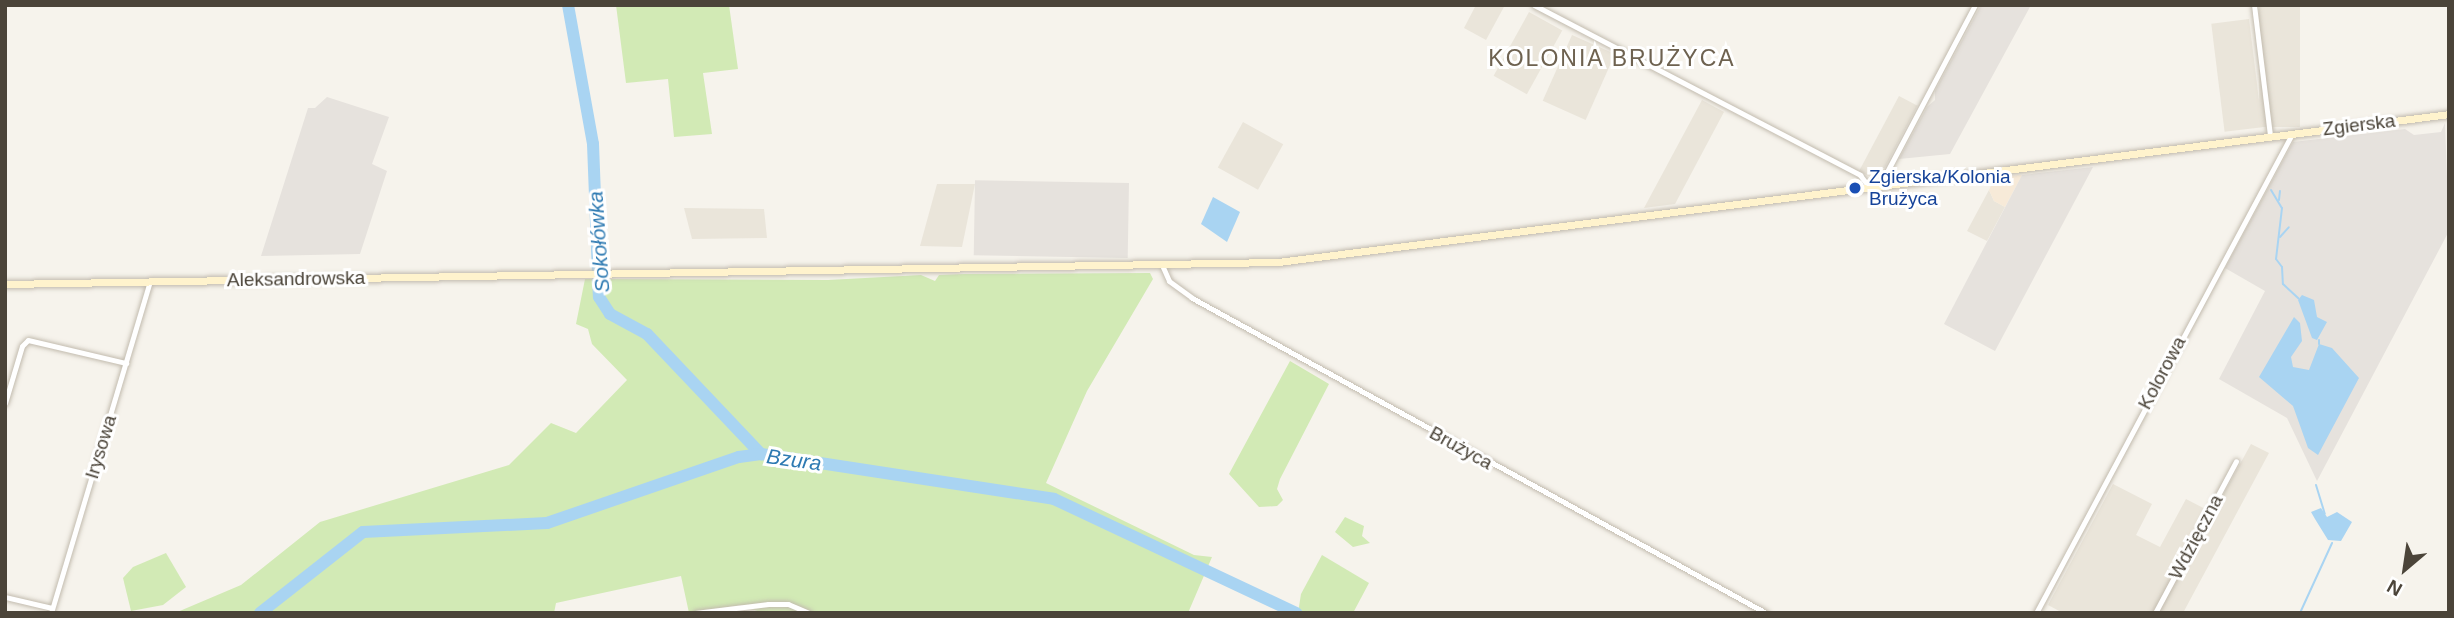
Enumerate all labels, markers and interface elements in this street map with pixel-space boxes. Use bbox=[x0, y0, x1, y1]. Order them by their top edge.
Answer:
district label: KOLONIA BRUŻYCA bbox=[1490, 44, 1734, 72]
street label: Zgierska bbox=[2321, 109, 2397, 141]
place label: Zgierska/Kolonia Brużyca bbox=[1869, 166, 2011, 210]
marker: Zgierska/Kolonia Brużyca bbox=[1847, 180, 1863, 196]
water label: Sokołówka bbox=[583, 190, 615, 294]
street label: Aleksandrowska bbox=[227, 266, 365, 292]
street label: Kolorowa bbox=[2133, 333, 2191, 413]
street label: Irysowa bbox=[81, 412, 121, 482]
street label: Brużyca bbox=[1425, 421, 1497, 475]
water label: Bzura bbox=[765, 444, 823, 476]
street label: Wdzięczna bbox=[2164, 491, 2228, 583]
north arrow bbox=[2370, 534, 2440, 604]
text: N bbox=[2383, 575, 2406, 600]

